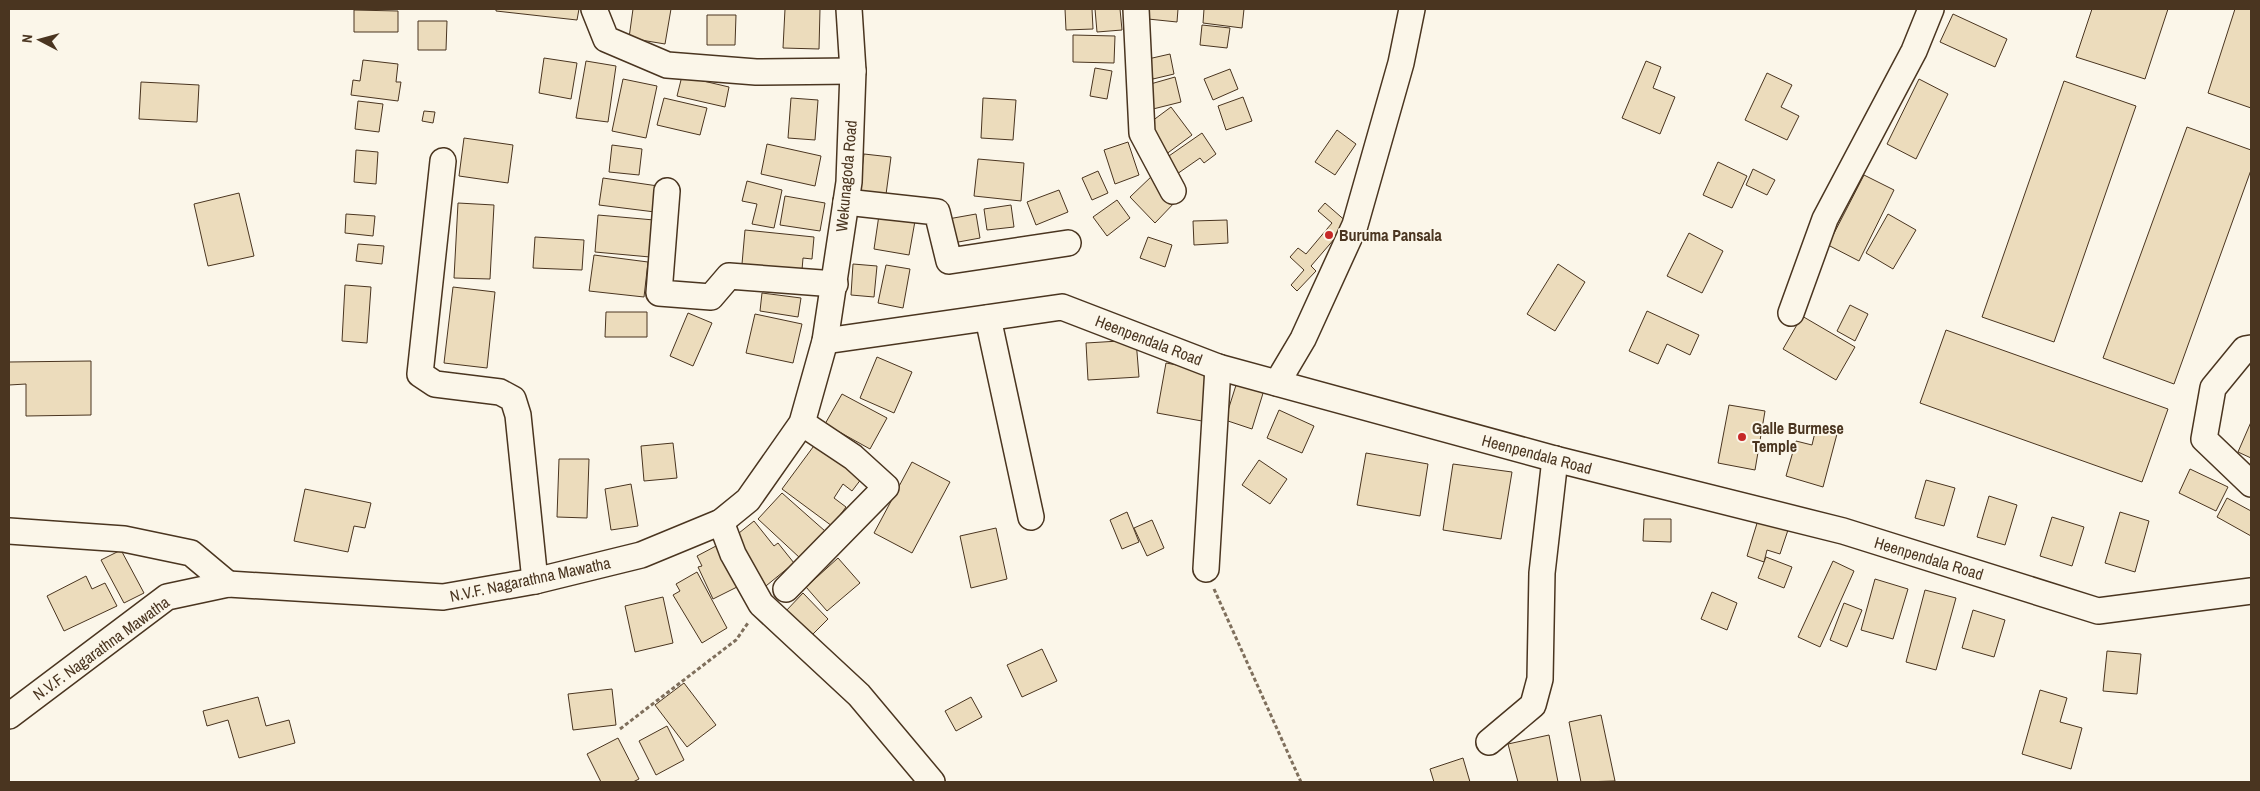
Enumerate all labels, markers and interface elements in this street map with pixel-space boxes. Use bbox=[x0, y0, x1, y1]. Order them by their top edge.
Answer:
north arrow bbox=[15, 15, 65, 65]
text: N bbox=[18, 34, 36, 44]
street label: Wekunagoda Road bbox=[830, 119, 862, 233]
place label: Buruma Pansala bbox=[1339, 224, 1443, 246]
marker: Buruma Pansala bbox=[1323, 229, 1335, 241]
street label: Heenpendala Road bbox=[1092, 309, 1206, 371]
place label: Galle Burmese Temple bbox=[1752, 417, 1844, 457]
street label: Heenpendala Road bbox=[1480, 429, 1594, 479]
marker: Galle Burmese Temple bbox=[1736, 431, 1748, 443]
street label: Heenpendala Road bbox=[1872, 531, 1986, 585]
street label: N.V.F. Nagarathna Mawatha bbox=[448, 551, 613, 607]
street label: N.V.F. Nagarathna Mawatha bbox=[28, 591, 174, 705]

